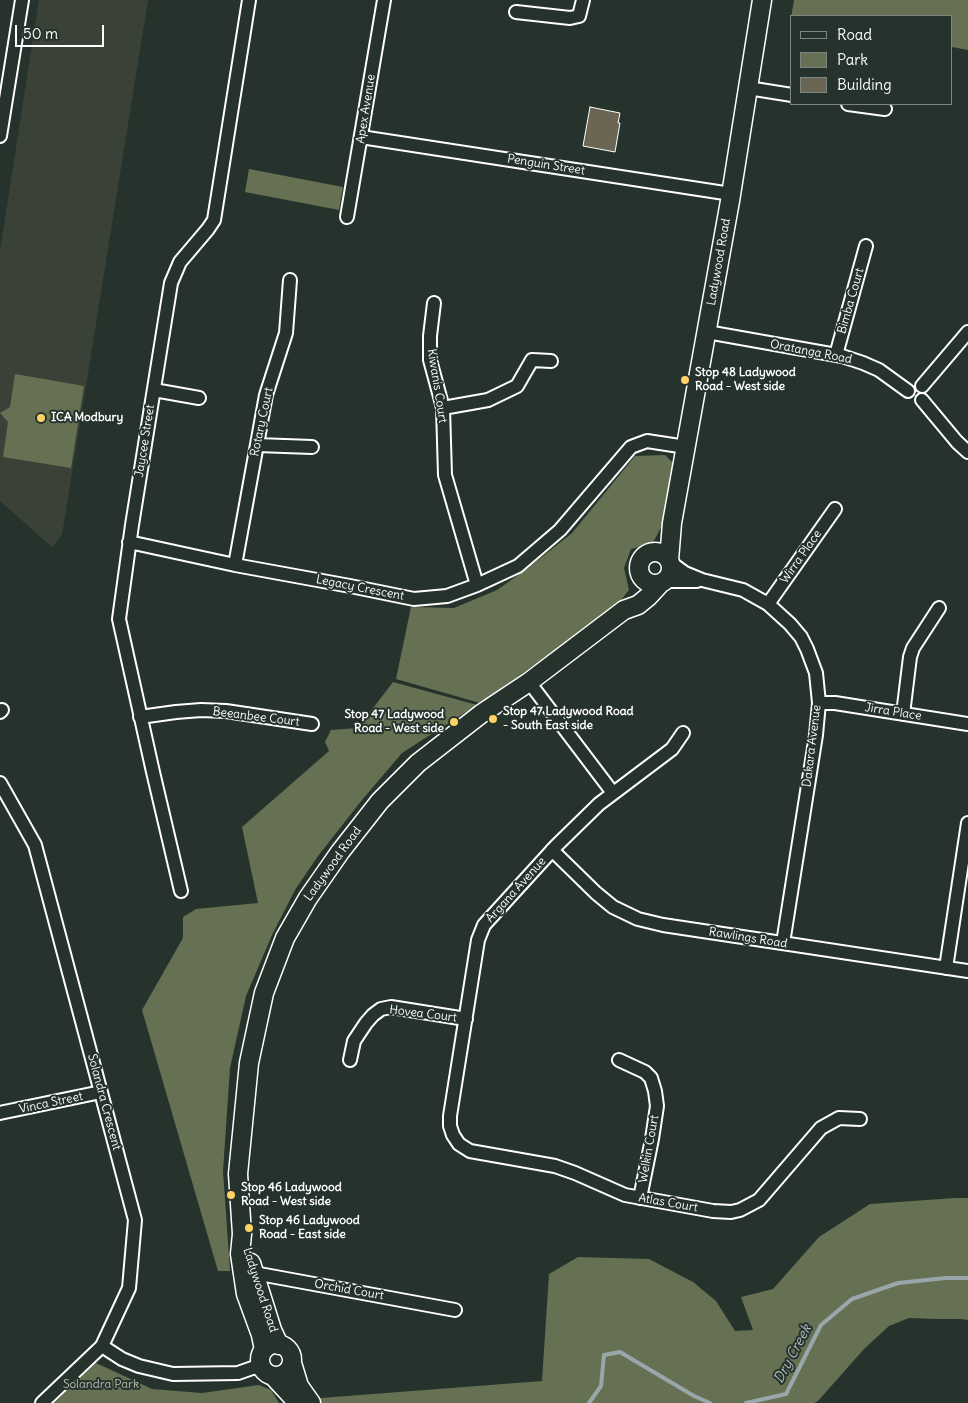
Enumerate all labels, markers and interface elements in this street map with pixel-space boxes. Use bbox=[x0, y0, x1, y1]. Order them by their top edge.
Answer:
scale bar bbox=[18, 15, 106, 47]
legend bbox=[790, 15, 953, 105]
text: 50 m bbox=[23, 24, 58, 43]
text: Road bbox=[837, 25, 872, 44]
text: Park bbox=[837, 50, 868, 69]
street label: Apex Avenue bbox=[353, 73, 379, 145]
text: Building bbox=[837, 75, 892, 94]
street label: Penguin Street bbox=[506, 152, 586, 178]
street label: Ladywood Road bbox=[704, 217, 734, 307]
street label: Bimba Court bbox=[835, 266, 867, 336]
street label: Oratanga Road bbox=[769, 337, 853, 367]
street label: Kiwanis Court bbox=[424, 348, 450, 424]
place label: Stop 48 Ladywood Road - West side bbox=[695, 366, 796, 394]
marker: Stop 48 Ladywood Road - West side bbox=[679, 374, 691, 386]
street label: Rotary Court bbox=[248, 386, 276, 458]
street label: Jaycee Street bbox=[132, 404, 158, 478]
place label: ICA Modbury bbox=[51, 411, 123, 425]
marker: ICA Modbury bbox=[35, 412, 47, 424]
street label: Wirra Place bbox=[777, 527, 825, 587]
street label: Legacy Crescent bbox=[315, 572, 405, 604]
street label: Jirra Place bbox=[864, 700, 922, 724]
street label: Dakara Avenue bbox=[800, 704, 824, 788]
street label: Beeanbee Court bbox=[212, 705, 300, 729]
place label: Stop 47 Ladywood Road - South East side bbox=[503, 705, 634, 733]
place label: Stop 47 Ladywood Road - West side bbox=[344, 708, 444, 736]
marker: Stop 47 Ladywood Road - South East side bbox=[487, 713, 499, 725]
marker: Stop 47 Ladywood Road - West side bbox=[448, 716, 460, 728]
street label: Ladywood Road bbox=[301, 824, 365, 904]
street label: Argana Avenue bbox=[483, 854, 549, 926]
street label: Rawlings Road bbox=[708, 925, 788, 951]
street label: Hovea Court bbox=[388, 1003, 458, 1025]
street label: Solandra Crescent bbox=[84, 1052, 124, 1152]
street label: Vinca Street bbox=[18, 1089, 84, 1117]
street label: Welkin Court bbox=[636, 1114, 662, 1184]
place label: Stop 46 Ladywood Road - West side bbox=[241, 1181, 342, 1209]
marker: Stop 46 Ladywood Road - West side bbox=[225, 1189, 237, 1201]
street label: Atlas Court bbox=[637, 1191, 699, 1215]
place label: Stop 46 Ladywood Road - East side bbox=[259, 1214, 360, 1242]
marker: Stop 46 Ladywood Road - East side bbox=[243, 1222, 255, 1234]
street label: Ladywood Road bbox=[240, 1246, 280, 1334]
street label: Orchid Court bbox=[313, 1277, 385, 1303]
water label: Dry Creek bbox=[771, 1322, 815, 1386]
park label: Solandra Park bbox=[63, 1378, 139, 1392]

